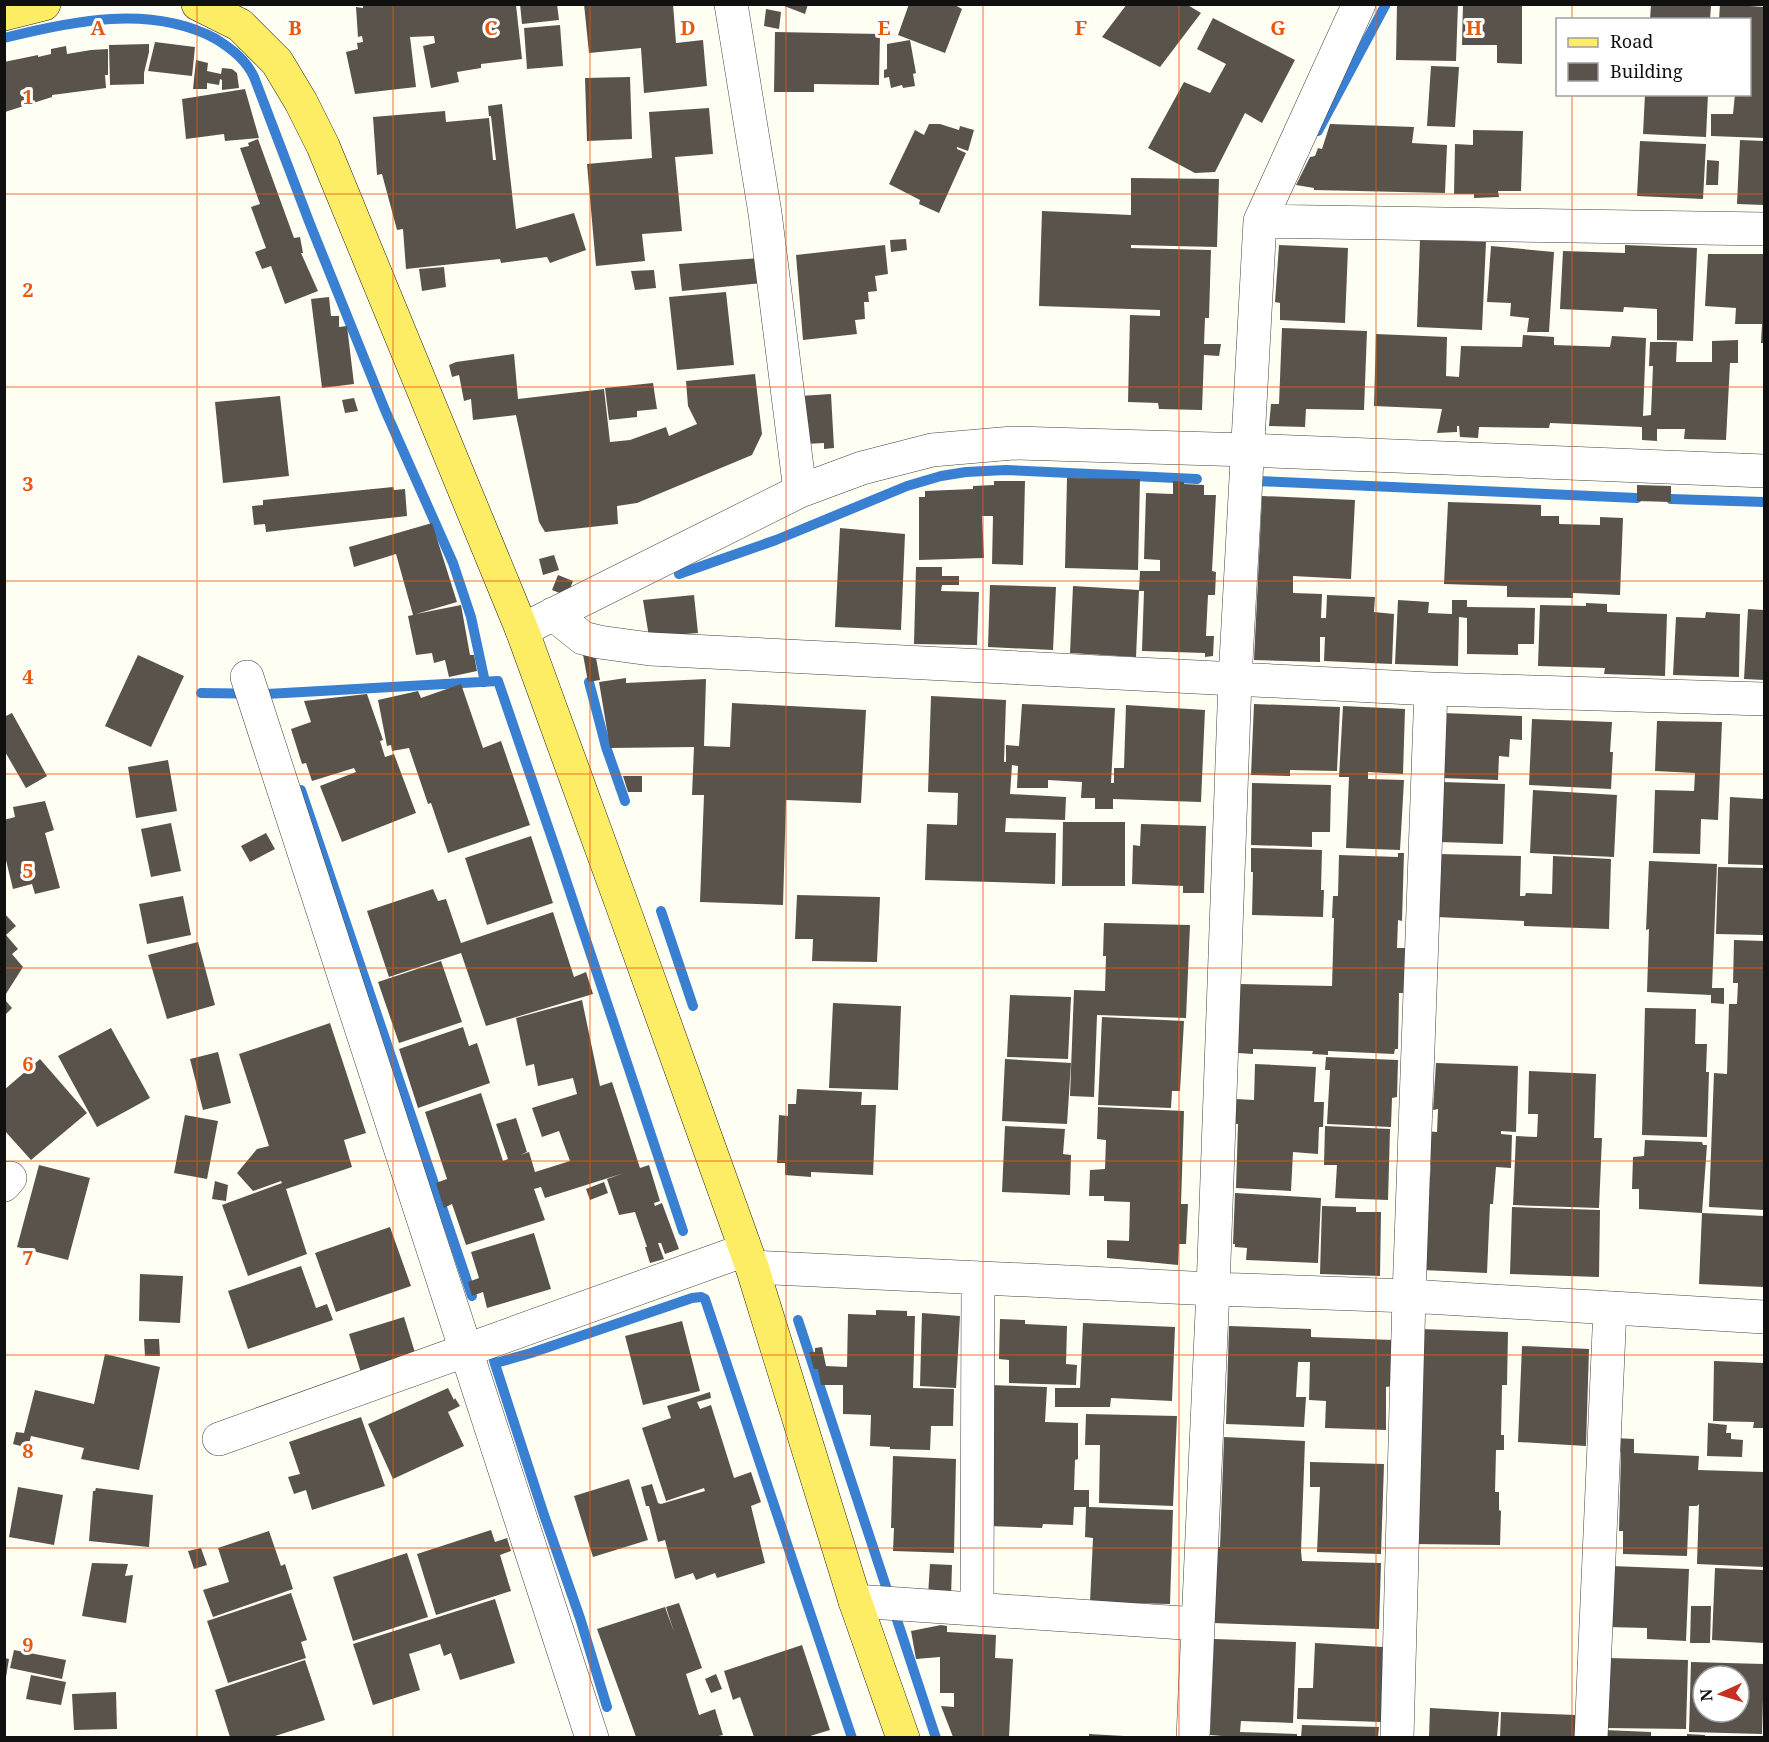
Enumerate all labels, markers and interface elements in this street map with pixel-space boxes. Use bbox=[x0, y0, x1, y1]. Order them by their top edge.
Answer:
text: A bbox=[90, 14, 106, 41]
text: B bbox=[288, 14, 302, 41]
text: C bbox=[484, 14, 498, 41]
text: D bbox=[680, 14, 696, 41]
text: E bbox=[877, 14, 891, 41]
text: F bbox=[1075, 14, 1087, 41]
text: G bbox=[1270, 14, 1286, 41]
text: H bbox=[1466, 14, 1482, 41]
legend bbox=[1556, 18, 1751, 96]
text: Road bbox=[1610, 29, 1653, 53]
text: Building bbox=[1610, 59, 1683, 83]
text: 1 bbox=[22, 83, 34, 110]
text: 2 bbox=[22, 276, 34, 303]
text: 3 bbox=[22, 470, 34, 497]
text: 4 bbox=[22, 663, 34, 690]
text: 5 bbox=[22, 857, 34, 884]
text: 6 bbox=[22, 1050, 34, 1077]
text: 7 bbox=[22, 1244, 34, 1271]
text: 8 bbox=[22, 1437, 34, 1464]
text: 9 bbox=[22, 1631, 34, 1658]
north arrow bbox=[1691, 1664, 1751, 1724]
text: N bbox=[1695, 1688, 1717, 1702]

